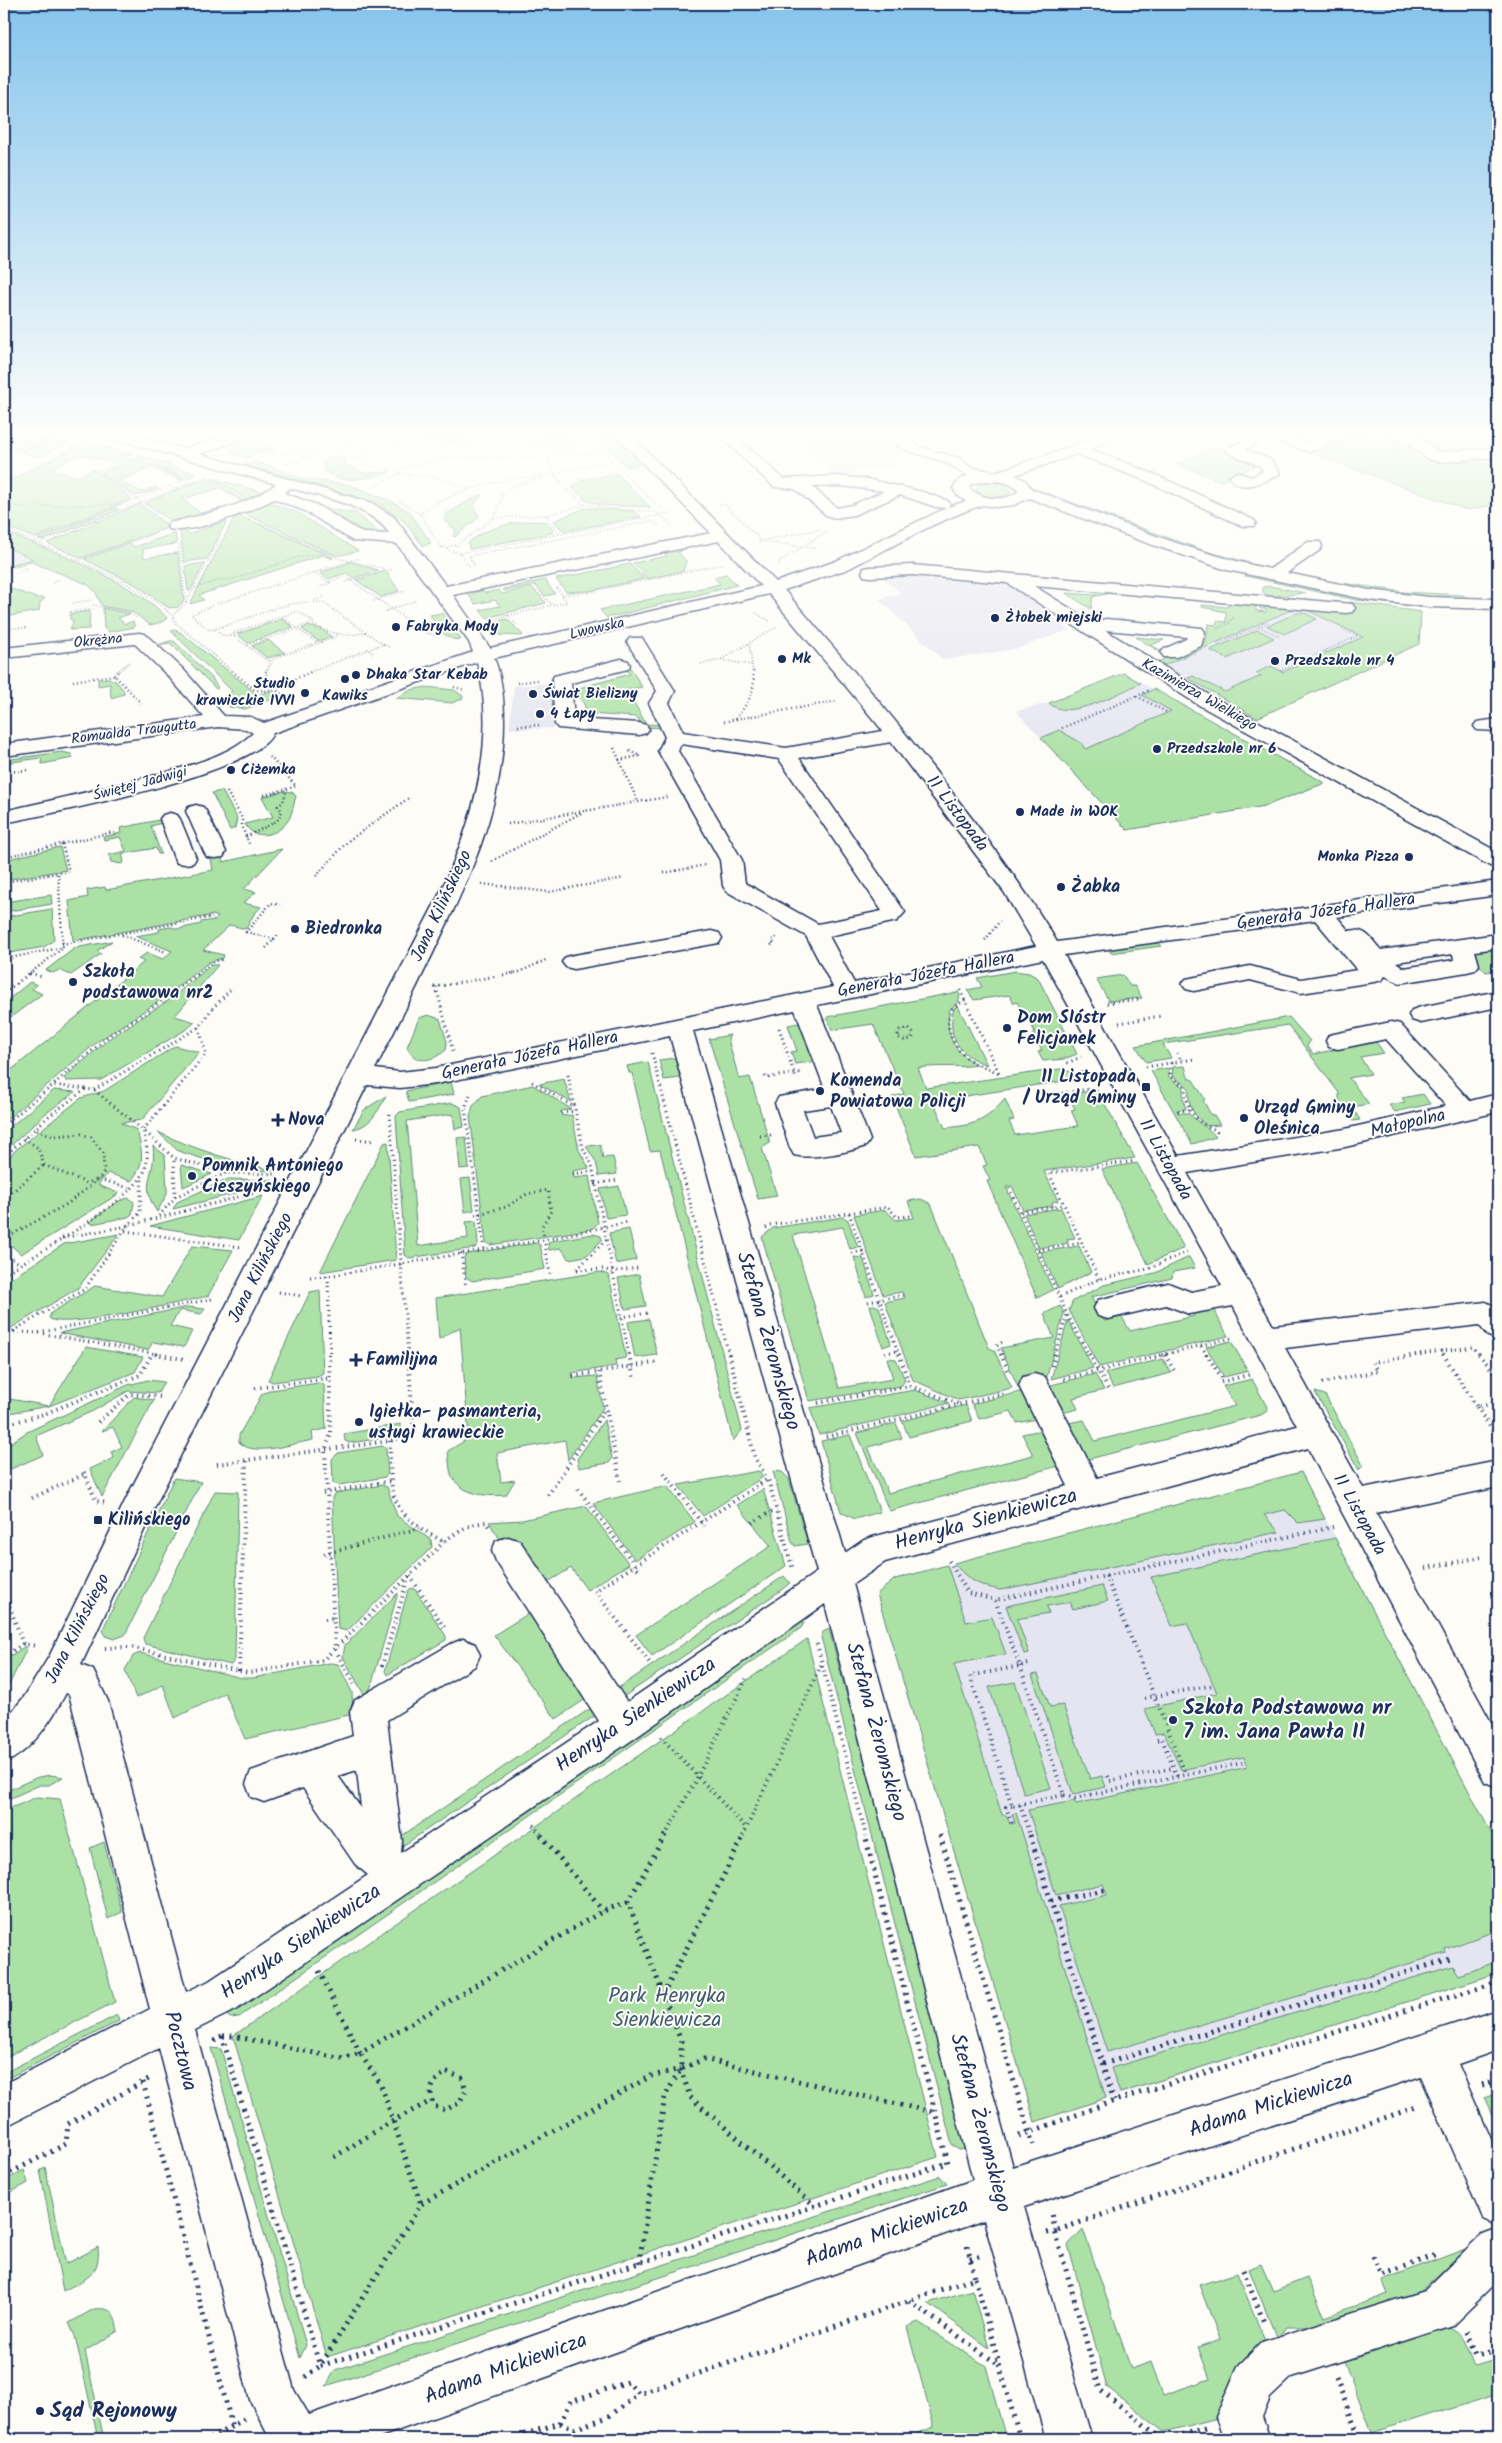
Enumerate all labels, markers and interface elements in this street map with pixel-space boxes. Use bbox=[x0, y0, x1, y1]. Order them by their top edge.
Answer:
place label: Żłobek miejski bbox=[1005, 606, 1103, 630]
street label: Lwowska bbox=[567, 611, 627, 647]
marker: Żłobek miejski bbox=[989, 612, 1001, 624]
place label: Fabryka Mody bbox=[406, 615, 499, 639]
marker: Fabryka Mody bbox=[390, 621, 402, 633]
street label: Okrężna bbox=[72, 626, 124, 656]
place label: Mk bbox=[792, 647, 811, 671]
place label: Przedszkole nr 4 bbox=[1285, 649, 1395, 673]
street label: Kazimierza Wielkiego bbox=[1137, 652, 1261, 738]
marker: Mk bbox=[776, 653, 788, 665]
marker: Przedszkole nr 4 bbox=[1269, 655, 1281, 667]
place label: Dhaka Star Kebab bbox=[366, 663, 488, 687]
marker: Dhaka Star Kebab bbox=[350, 669, 362, 681]
place label: Studio krawieckie IVVI bbox=[196, 672, 295, 713]
marker: Kawiks bbox=[339, 673, 351, 685]
place label: Świat Bielizny bbox=[543, 682, 638, 706]
place label: Kawiks bbox=[322, 684, 368, 708]
marker: Studio krawieckie IVVI bbox=[299, 687, 311, 699]
marker: Świat Bielizny bbox=[527, 688, 539, 700]
place label: 4 Łapy bbox=[550, 702, 596, 726]
marker: 4 Łapy bbox=[534, 708, 546, 720]
street label: Romualda Traugutta bbox=[70, 712, 198, 752]
place label: Przedszkole nr 6 bbox=[1167, 737, 1276, 761]
marker: Przedszkole nr 6 bbox=[1151, 743, 1163, 755]
place label: Ciżemka bbox=[241, 758, 296, 782]
street label: Świętej Jadwigi bbox=[90, 760, 191, 808]
marker: Ciżemka bbox=[225, 764, 237, 776]
street label: 11 Listopada bbox=[918, 769, 996, 859]
place label: Made in WOK bbox=[1030, 800, 1118, 824]
marker: Made in WOK bbox=[1014, 806, 1026, 818]
street label: Jana Kilińskiego bbox=[403, 845, 481, 967]
place label: Monka Pizza bbox=[1318, 845, 1399, 869]
marker: Monka Pizza bbox=[1403, 851, 1415, 863]
place label: Żabka bbox=[1071, 873, 1120, 902]
marker: Żabka bbox=[1055, 881, 1067, 893]
street label: Generała Józefa Hallera bbox=[1235, 885, 1417, 939]
place label: Biedronka bbox=[305, 915, 382, 944]
marker: Biedronka bbox=[289, 923, 301, 935]
street label: Generała Józefa Hallera bbox=[835, 944, 1017, 1006]
place label: Szkoła podstawowa nr2 bbox=[82, 958, 213, 1008]
marker: Szkoła podstawowa nr2 bbox=[67, 976, 79, 988]
place label: Dom SIóstr Felicjanek bbox=[1017, 1004, 1107, 1054]
marker: Dom SIóstr Felicjanek bbox=[1001, 1022, 1013, 1034]
street label: Generała Józefa Hallera bbox=[439, 1023, 621, 1089]
place label: 11 Listopada / Urząd Gminy bbox=[1022, 1063, 1137, 1113]
place label: Komenda Powiatowa Policji bbox=[830, 1067, 966, 1117]
marker: 11 Listopada / Urząd Gminy bbox=[1140, 1081, 1152, 1093]
marker: Komenda Powiatowa Policji bbox=[814, 1085, 826, 1097]
place label: Urząd Gminy Oleśnica bbox=[1254, 1094, 1356, 1144]
street label: Małopolna bbox=[1367, 1101, 1449, 1147]
place label: Nova bbox=[288, 1106, 324, 1135]
marker: Urząd Gminy Oleśnica bbox=[1238, 1112, 1250, 1124]
marker: Nova bbox=[272, 1114, 284, 1126]
street label: 11 Listopada bbox=[1131, 1114, 1199, 1206]
place label: Pomnik Antoniego Cieszyńskiego bbox=[202, 1152, 343, 1202]
marker: Pomnik Antoniego Cieszyńskiego bbox=[186, 1170, 198, 1182]
street label: Jana Kilińskiego bbox=[221, 1208, 301, 1328]
street label: Stefana Żeromskiego bbox=[727, 1248, 809, 1434]
place label: Familijna bbox=[366, 1346, 438, 1375]
marker: Familijna bbox=[350, 1354, 362, 1366]
place label: Igiełka- pasmanteria, usługi krawieckie bbox=[369, 1398, 541, 1448]
marker: Igiełka- pasmanteria, usługi krawieckie bbox=[353, 1416, 365, 1428]
street label: 11 Listopada bbox=[1325, 1469, 1393, 1561]
street label: Henryka Sienkiewicza bbox=[891, 1480, 1081, 1560]
place label: Kilińskiego bbox=[108, 1506, 191, 1535]
marker: Kilińskiego bbox=[92, 1514, 104, 1526]
street label: Jana Kilińskiego bbox=[38, 1569, 118, 1689]
street label: Stefana Żeromskiego bbox=[836, 1639, 916, 1825]
street label: Henryka Sienkiewicza bbox=[549, 1649, 723, 1781]
place label: Szkoła Podstawowa nr 7 im. Jana Pawła II bbox=[1183, 1692, 1393, 1749]
marker: Szkoła Podstawowa nr 7 im. Jana Pawła II bbox=[1167, 1714, 1179, 1726]
street label: Henryka Sienkiewicza bbox=[214, 1876, 388, 2008]
park label: Park Henryka Sienkiewicza bbox=[608, 1980, 726, 2037]
street label: Pocztowa bbox=[154, 2008, 206, 2094]
street label: Stefana Żeromskiego bbox=[940, 2030, 1020, 2216]
street label: Adama Mickiewicza bbox=[1185, 2063, 1357, 2147]
street label: Adama Mickiewicza bbox=[801, 2190, 973, 2276]
street label: Adama Mickiewicza bbox=[420, 2324, 592, 2414]
place label: Sąd Rejonowy bbox=[50, 2395, 177, 2428]
marker: Sąd Rejonowy bbox=[34, 2405, 46, 2417]

